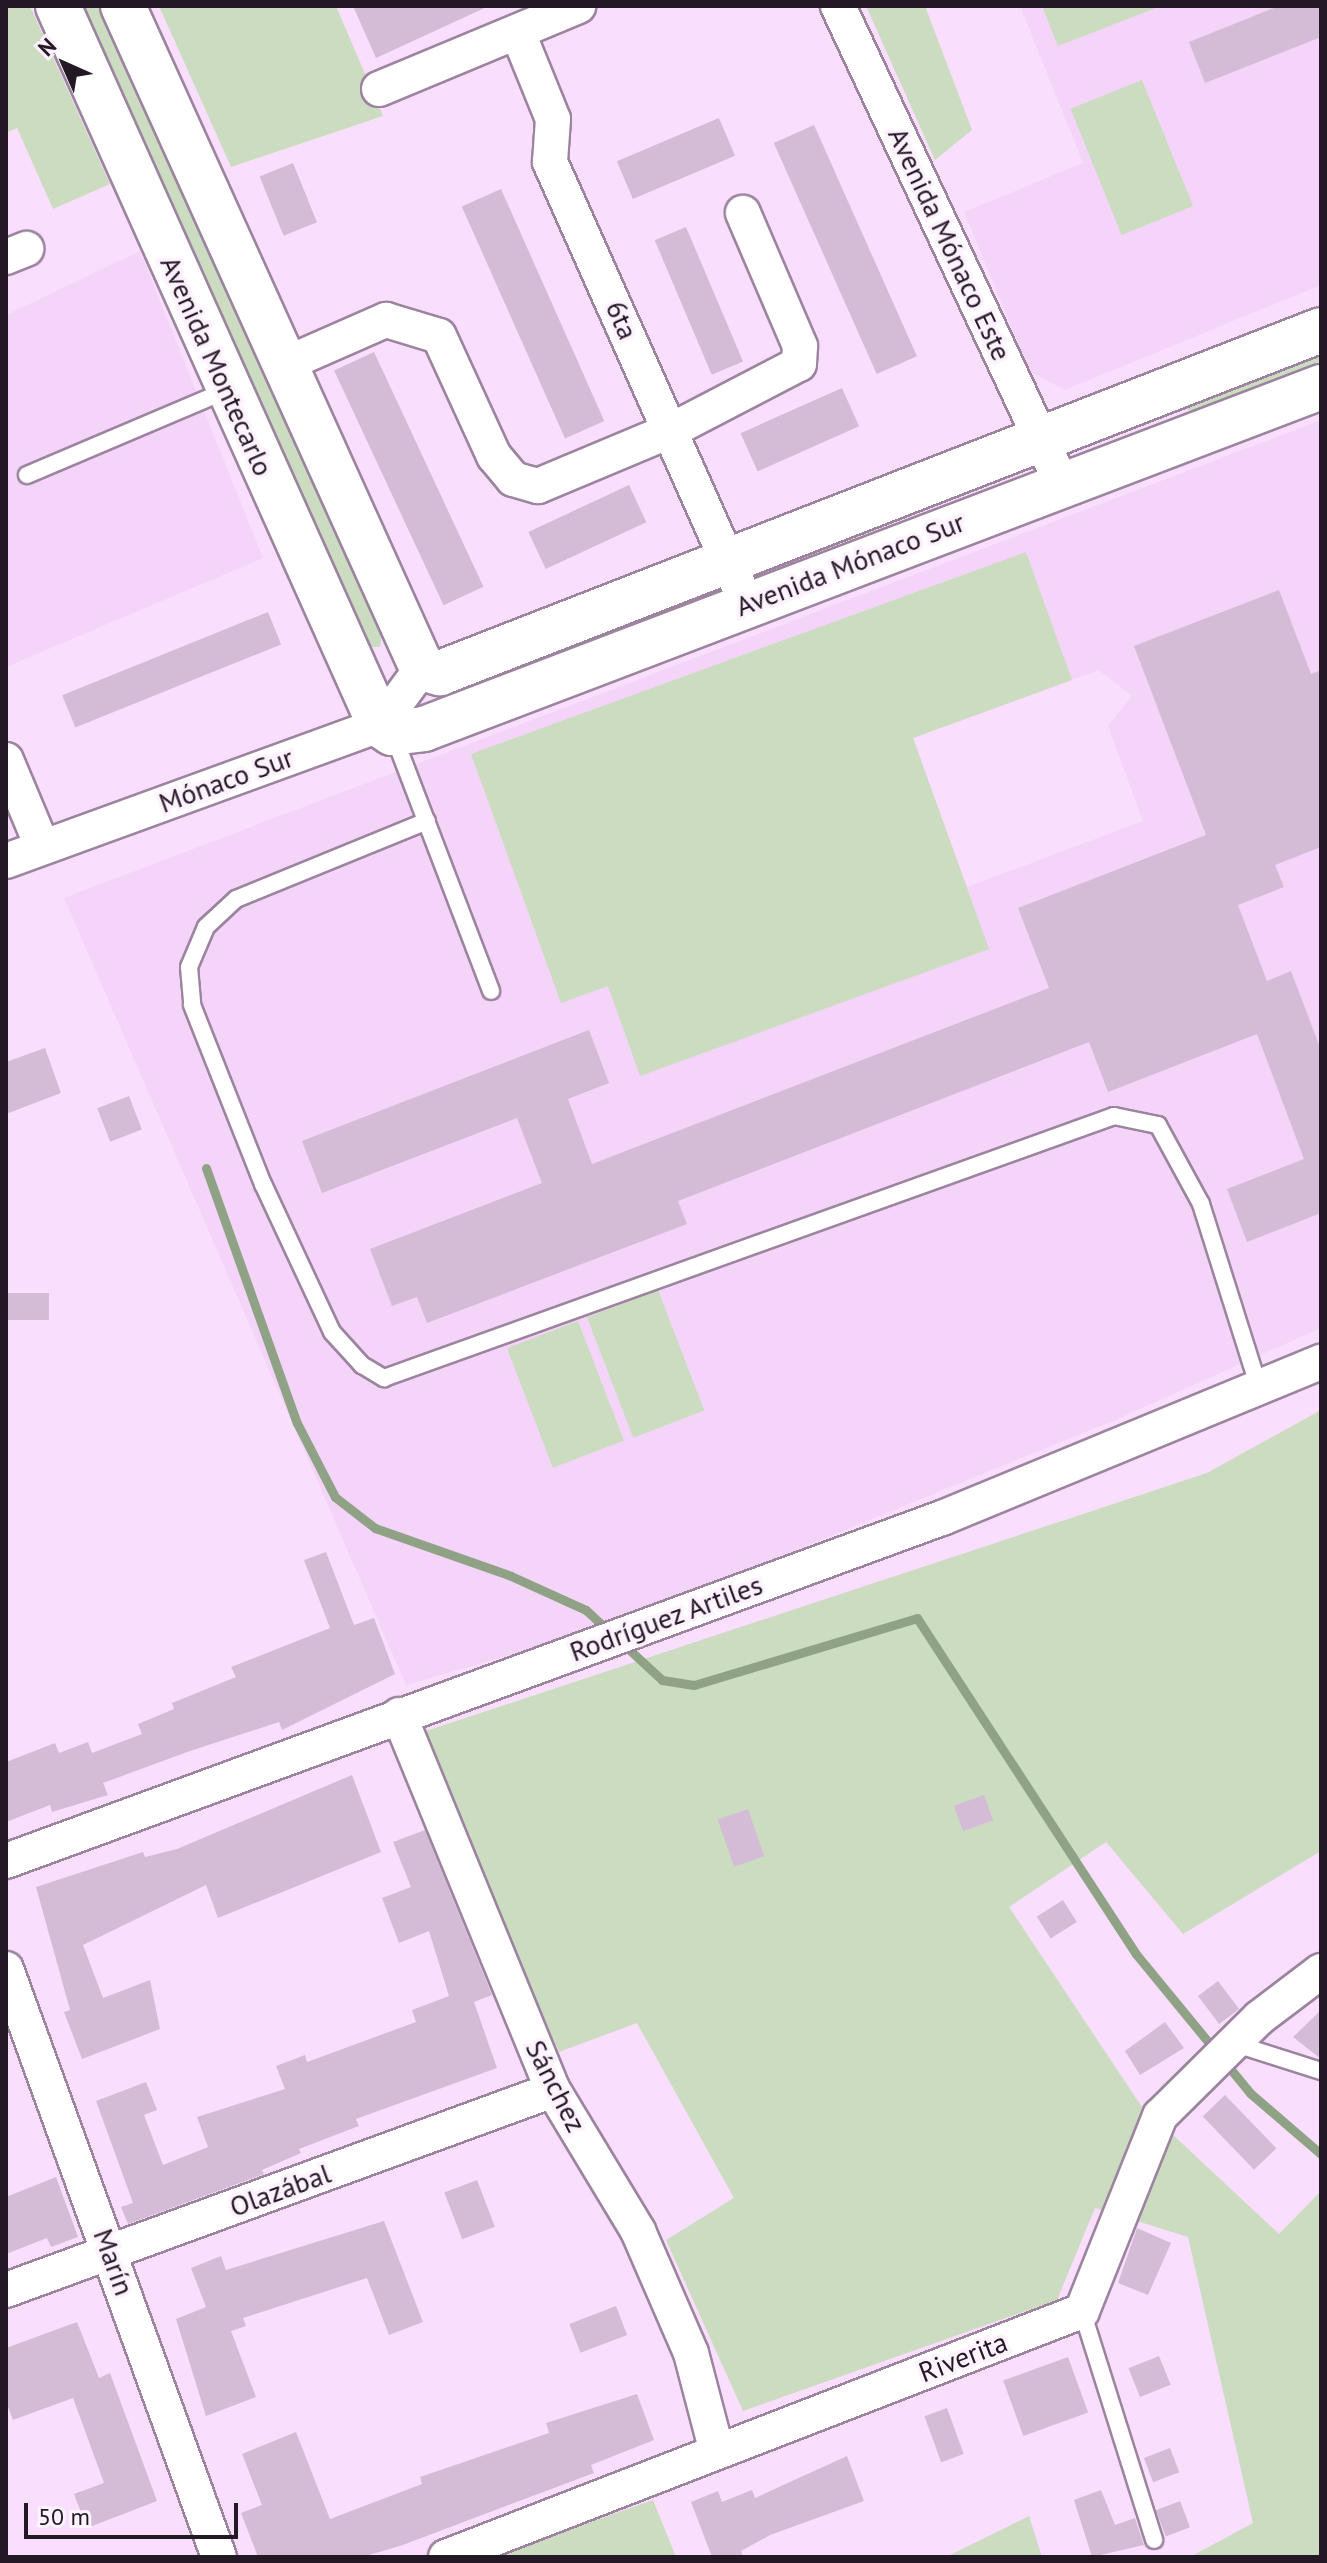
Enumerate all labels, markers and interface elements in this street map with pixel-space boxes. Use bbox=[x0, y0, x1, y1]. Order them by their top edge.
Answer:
north arrow bbox=[24, 24, 104, 104]
text: N bbox=[32, 32, 62, 62]
street label: Avenida Mónaco Este bbox=[881, 122, 1019, 366]
street label: Avenida Montecarlo bbox=[153, 251, 281, 481]
street label: 6ta bbox=[599, 296, 645, 344]
street label: Avenida Mónaco Sur bbox=[731, 505, 969, 623]
street label: Mónaco Sur bbox=[154, 740, 298, 820]
street label: Rodríguez Artiles bbox=[564, 1567, 768, 1669]
street label: Sánchez bbox=[519, 2035, 593, 2137]
street label: Olazábal bbox=[225, 2156, 335, 2224]
street label: Marín bbox=[87, 2224, 141, 2300]
street label: Riverita bbox=[914, 2325, 1012, 2389]
scale bar bbox=[28, 2487, 242, 2537]
text: 50 m bbox=[38, 2501, 90, 2532]

